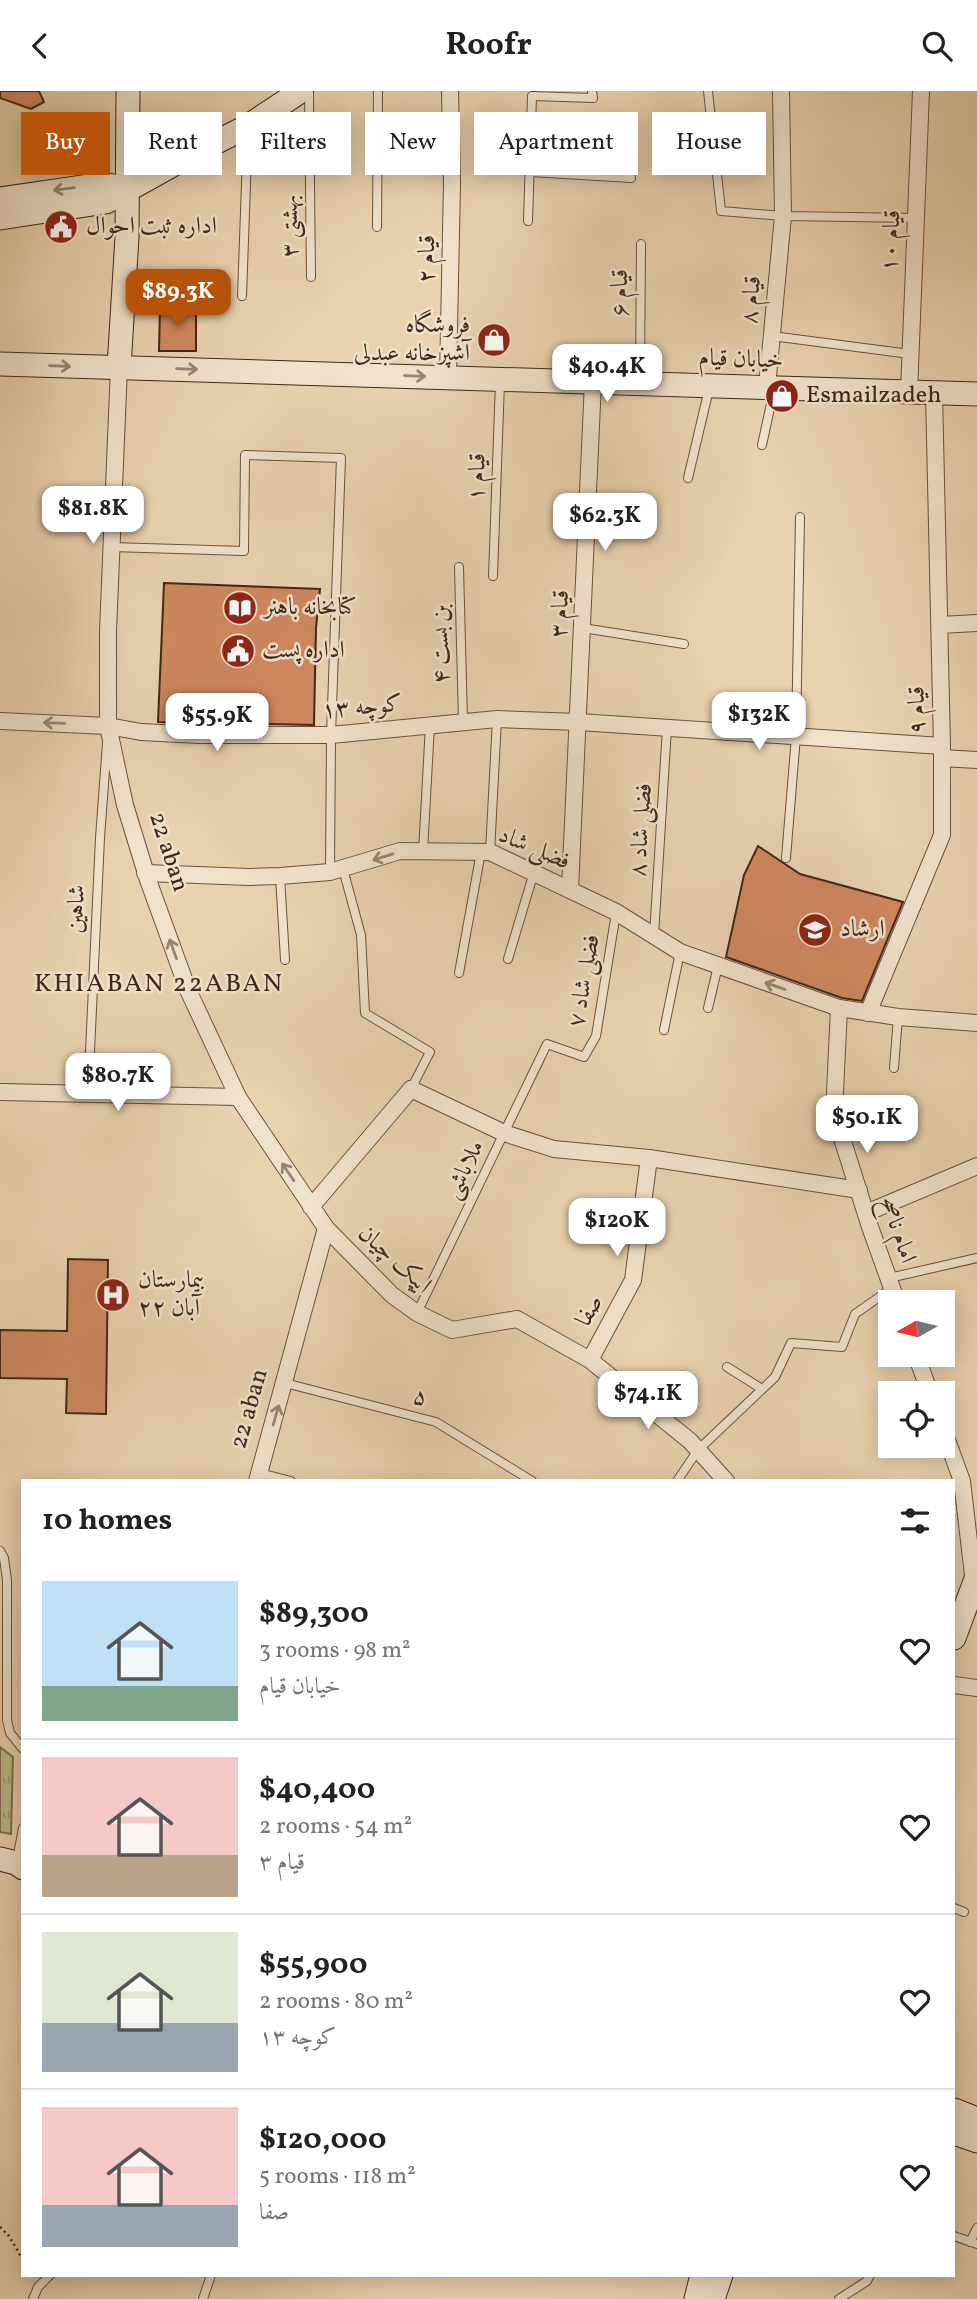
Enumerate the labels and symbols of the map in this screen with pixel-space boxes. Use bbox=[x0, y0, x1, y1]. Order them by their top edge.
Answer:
one-way arrow bbox=[53, 183, 76, 196]
street label: بهشتی ۳ bbox=[273, 194, 309, 258]
public building icon: اداره ثبت احوال bbox=[42, 208, 80, 246]
street label: قیام ۱۰ bbox=[873, 209, 913, 273]
place label: اداره ثبت احوال bbox=[86, 210, 217, 244]
street label: قیام ۲ bbox=[411, 235, 447, 283]
pin: $89.3K bbox=[121, 269, 235, 329]
street label: قیام ۶ bbox=[604, 269, 640, 317]
street label: قیام ۸ bbox=[733, 275, 773, 326]
place label: فروشگاه آشپزخانه عبدلی bbox=[354, 309, 473, 371]
shop icon: فروشگاه آشپزخانه عبدلی bbox=[475, 321, 513, 359]
street label: خیابان قیام bbox=[698, 342, 784, 380]
pin: $40.4K bbox=[550, 345, 664, 404]
one-way arrow bbox=[48, 359, 71, 372]
one-way arrow bbox=[176, 363, 199, 376]
one-way arrow bbox=[403, 370, 426, 383]
shop icon: Esmailzadeh bbox=[763, 377, 801, 415]
place label: Esmailzadeh bbox=[806, 379, 941, 413]
street label: قیام ۱ bbox=[460, 452, 498, 502]
pin: $81.8K bbox=[36, 487, 150, 546]
pin: $62.3K bbox=[548, 493, 662, 553]
library icon: کتابخانه باهنر bbox=[221, 589, 259, 627]
street label: قیام ۳ bbox=[543, 589, 581, 639]
place label: کتابخانه باهنر bbox=[261, 591, 357, 625]
street label: بن بست ۴ bbox=[424, 603, 460, 684]
public building icon: اداره پست bbox=[219, 632, 257, 670]
place label: اداره پست bbox=[262, 634, 345, 668]
street label: قیام ۹ bbox=[901, 686, 937, 734]
street label: کوچه ۱۳ bbox=[320, 688, 404, 728]
pin: $55.9K bbox=[160, 693, 274, 753]
pin: $132K bbox=[710, 693, 808, 752]
one-way arrow bbox=[43, 717, 66, 730]
street label: فضلی شاد ۸ bbox=[622, 782, 662, 878]
street label: 22 aban bbox=[139, 808, 197, 896]
street label: فضلی شاد bbox=[493, 819, 575, 879]
one-way arrow bbox=[372, 851, 394, 864]
street label: شاهین bbox=[59, 884, 95, 934]
school or university icon: ارشاد bbox=[796, 911, 834, 949]
place label: ارشاد bbox=[840, 913, 885, 947]
street label: فضلی شاد ۷ bbox=[560, 932, 610, 1030]
one-way arrow bbox=[165, 938, 178, 960]
district label: KHIABAN 22ABAN bbox=[34, 966, 284, 1002]
one-way arrow bbox=[764, 979, 786, 991]
pin: $80.7K bbox=[61, 1053, 175, 1113]
pin: $50.1K bbox=[810, 1095, 924, 1155]
street label: ملاباشی bbox=[436, 1135, 494, 1205]
one-way arrow bbox=[280, 1162, 294, 1182]
street label: امام ناصح bbox=[868, 1192, 924, 1269]
pin: $120K bbox=[568, 1199, 666, 1258]
street label: ایپک چیان bbox=[350, 1218, 438, 1302]
place label: بیمارستان ۲۲ آبان bbox=[138, 1264, 204, 1326]
hospital icon: بیمارستان ۲۲ آبان bbox=[94, 1276, 132, 1314]
street label: صفا bbox=[568, 1289, 612, 1333]
north arrow bbox=[878, 1290, 956, 1367]
street label: 22 aban bbox=[222, 1365, 278, 1453]
pin: $74.1K bbox=[591, 1371, 705, 1431]
street label: ۵ bbox=[409, 1380, 431, 1416]
one-way arrow bbox=[271, 1404, 284, 1426]

